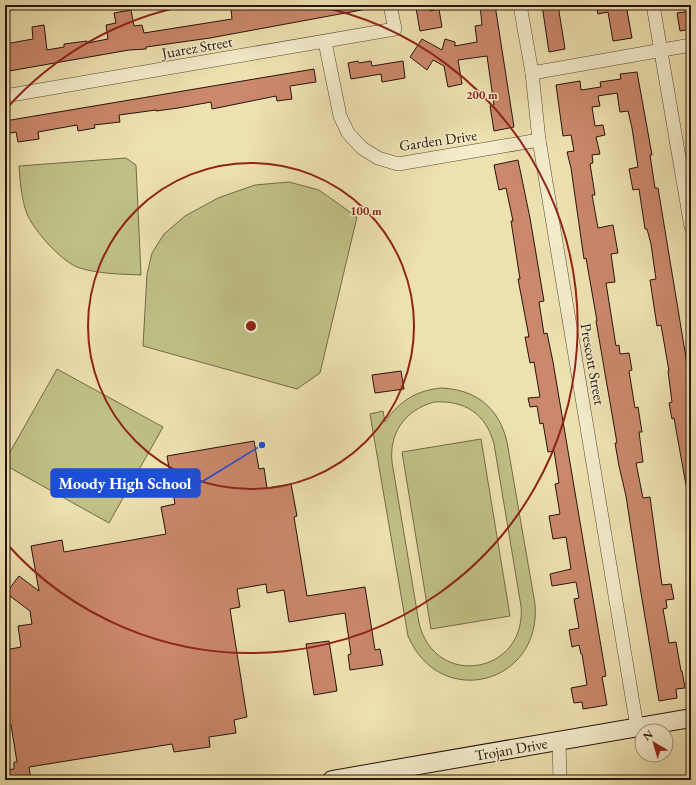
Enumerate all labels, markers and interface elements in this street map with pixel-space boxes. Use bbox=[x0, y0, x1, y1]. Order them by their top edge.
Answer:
street label: Juarez Street bbox=[158, 31, 234, 63]
text: 200 m bbox=[466, 87, 498, 103]
street label: Garden Drive bbox=[398, 125, 478, 155]
text: 100 m bbox=[350, 203, 382, 219]
centre of rings bbox=[244, 319, 258, 333]
street label: Prescott Street bbox=[576, 322, 610, 407]
callout: Moody High School bbox=[51, 469, 200, 497]
text: Moody High School bbox=[59, 473, 192, 494]
north arrow bbox=[634, 723, 674, 763]
text: N bbox=[640, 727, 656, 743]
street label: Trojan Drive bbox=[473, 733, 549, 765]

